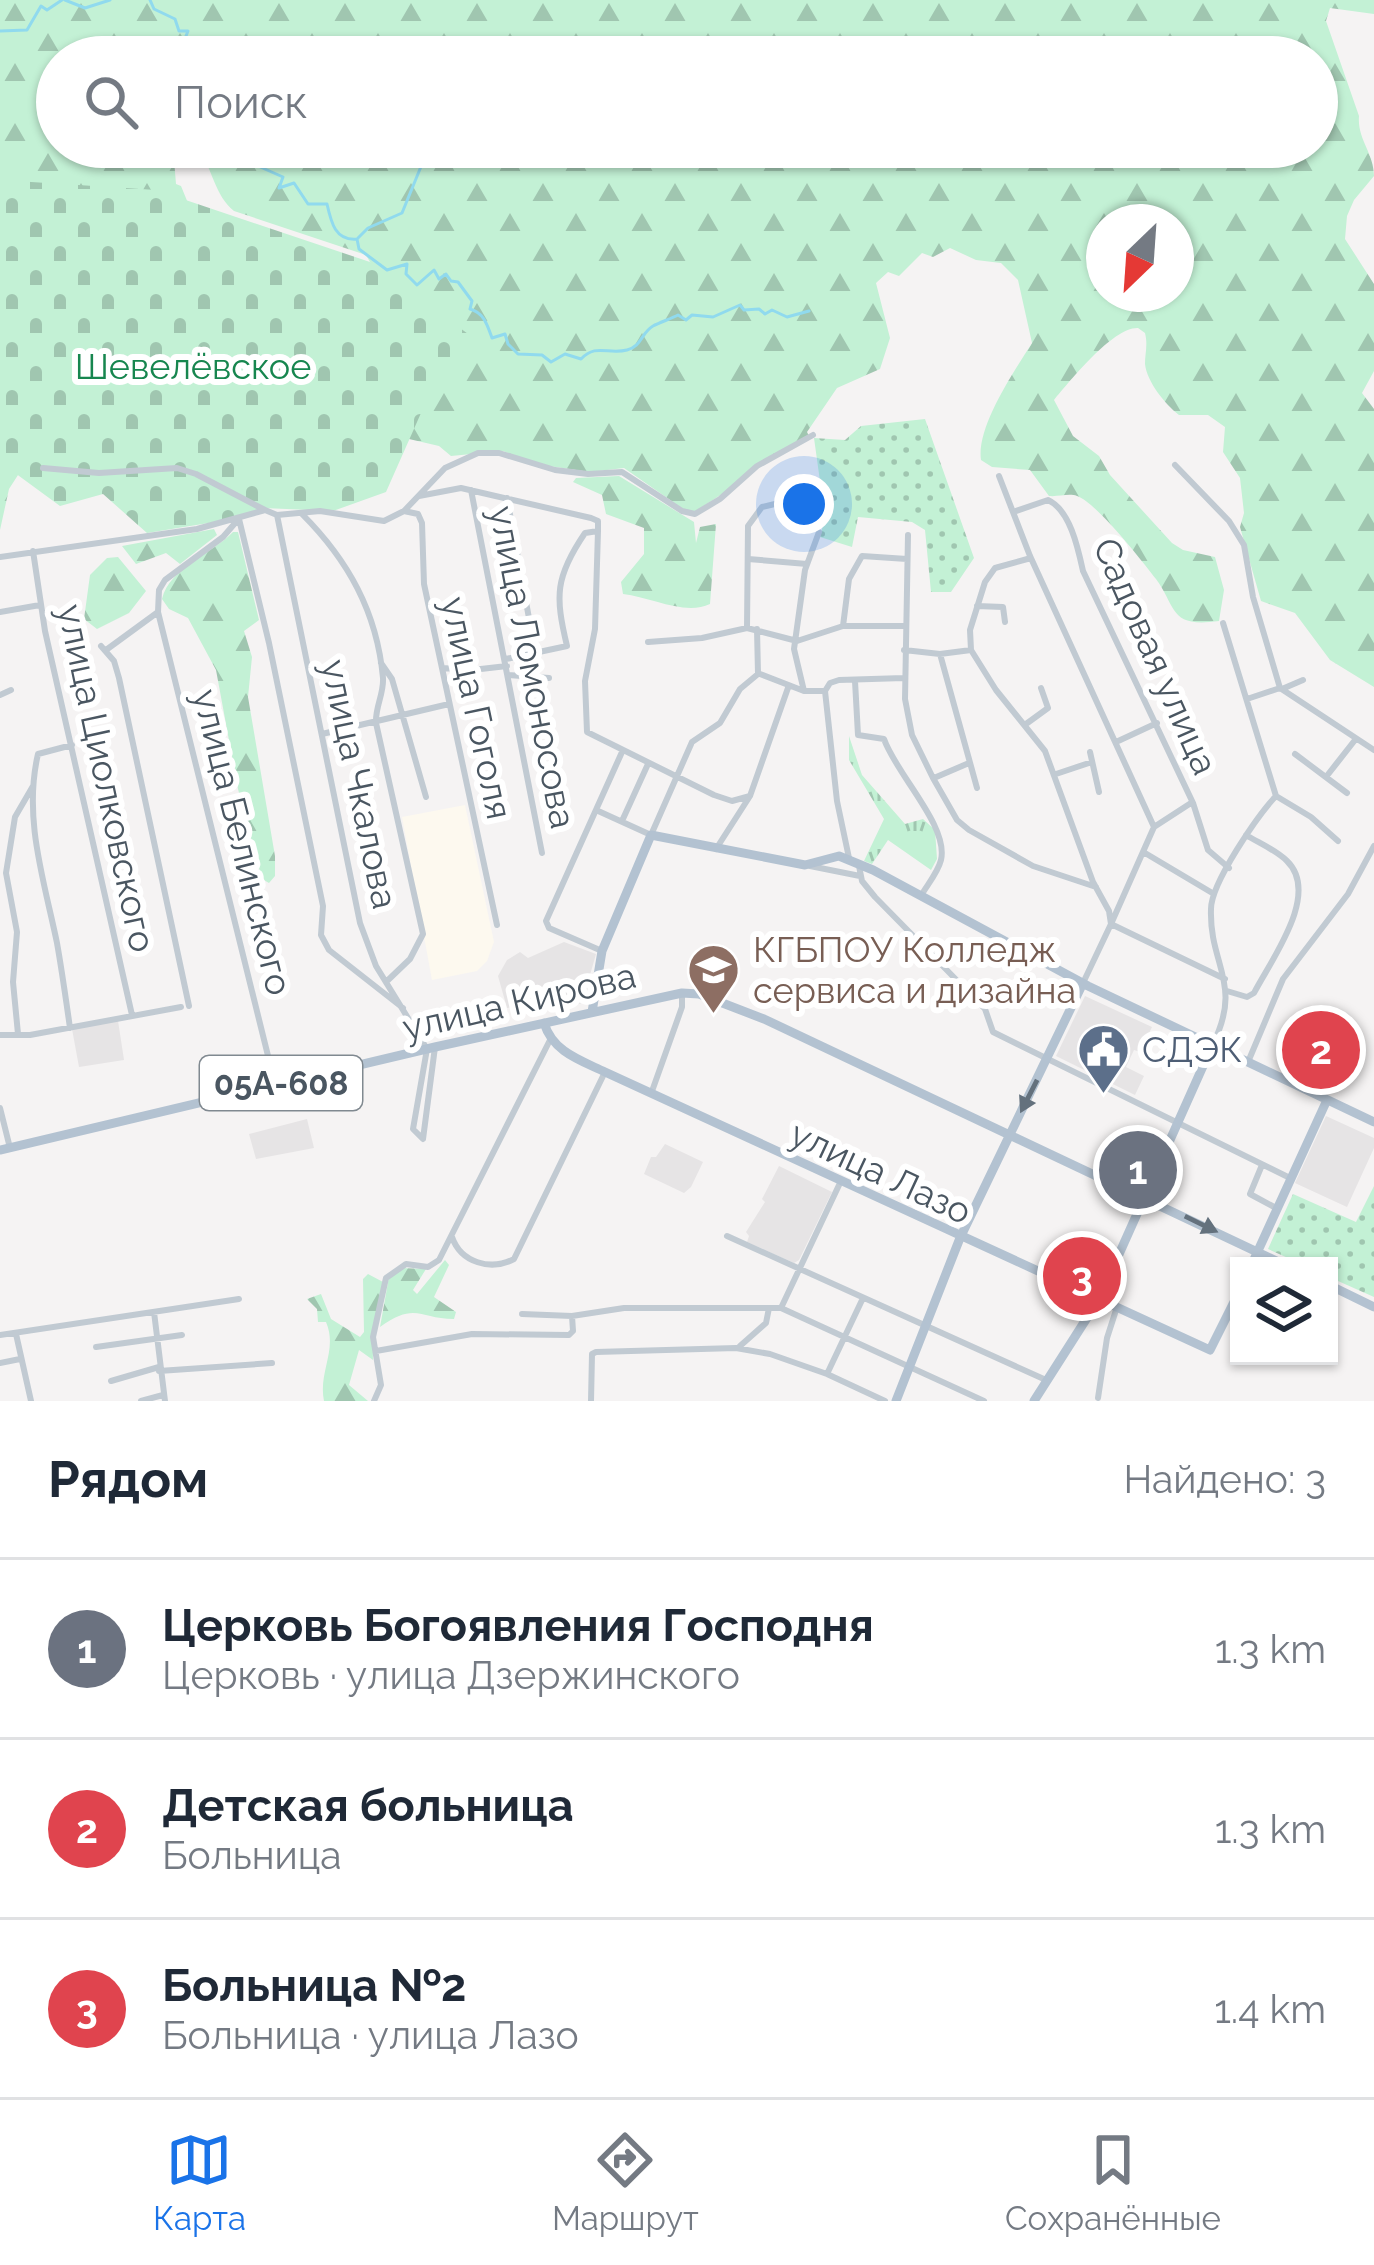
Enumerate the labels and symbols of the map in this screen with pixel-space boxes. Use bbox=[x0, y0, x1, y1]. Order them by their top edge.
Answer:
north arrow bbox=[1086, 204, 1194, 312]
park label: Шевелёвское bbox=[75, 345, 311, 387]
your location bbox=[774, 474, 834, 534]
street label: улица Ломоносова bbox=[481, 502, 585, 832]
street label: Садовая улица bbox=[1085, 531, 1227, 781]
street label: улица Гоголя bbox=[433, 593, 521, 823]
street label: улица Циолковского bbox=[50, 600, 164, 956]
street label: улица Чкалова bbox=[313, 656, 407, 912]
street label: улица Белинского bbox=[185, 685, 301, 999]
place label: КГБПОУ Колледж сервиса и дизайна bbox=[753, 928, 1076, 1011]
school or university icon: КГБПОУ Колледж сервиса и дизайна bbox=[686, 942, 742, 1016]
street label: улица Кирова bbox=[398, 954, 640, 1048]
pin: 2 bbox=[1282, 1005, 1360, 1095]
public building icon: СДЭК bbox=[1075, 1021, 1131, 1095]
place label: СДЭК bbox=[1142, 1028, 1242, 1070]
road number: 05А-608 bbox=[200, 1056, 362, 1110]
one-way arrow bbox=[1019, 1079, 1039, 1113]
street label: улица Лазо bbox=[784, 1112, 978, 1232]
pin: 1 bbox=[1099, 1125, 1177, 1215]
one-way arrow bbox=[1184, 1214, 1219, 1234]
pin: 3 bbox=[1043, 1231, 1121, 1321]

